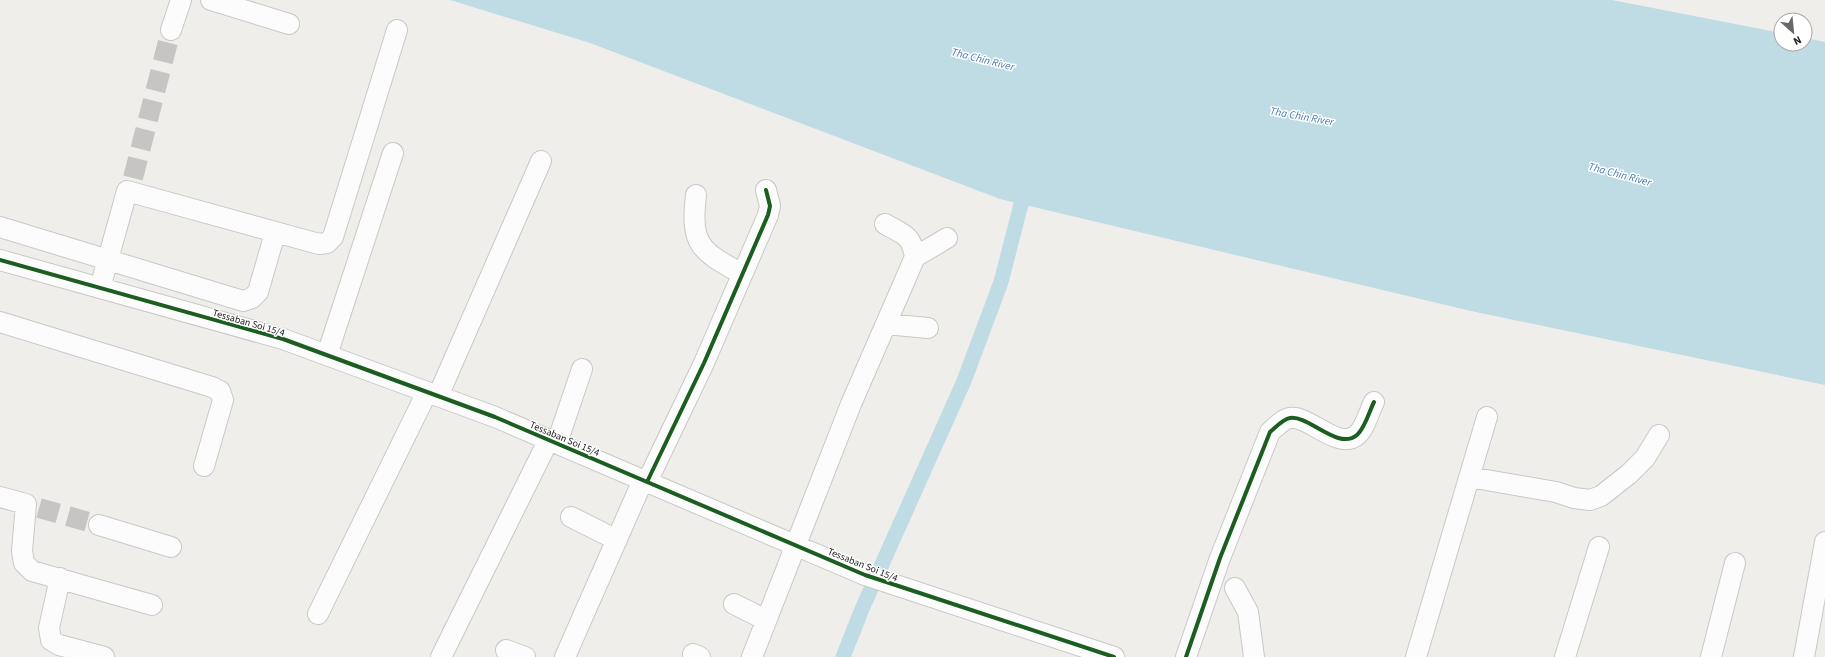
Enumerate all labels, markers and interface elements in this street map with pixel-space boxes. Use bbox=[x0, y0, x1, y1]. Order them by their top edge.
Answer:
north arrow bbox=[1773, 12, 1813, 52]
text: N bbox=[1791, 32, 1804, 49]
water label: Tha Chin River bbox=[950, 44, 1017, 75]
water label: Tha Chin River bbox=[1269, 104, 1336, 130]
water label: Tha Chin River bbox=[1587, 159, 1654, 190]
street label: Tessaban Soi 15/4 bbox=[211, 306, 287, 340]
street label: Tessaban Soi 15/4 bbox=[528, 418, 602, 460]
street label: Tessaban Soi 15/4 bbox=[825, 544, 900, 585]

